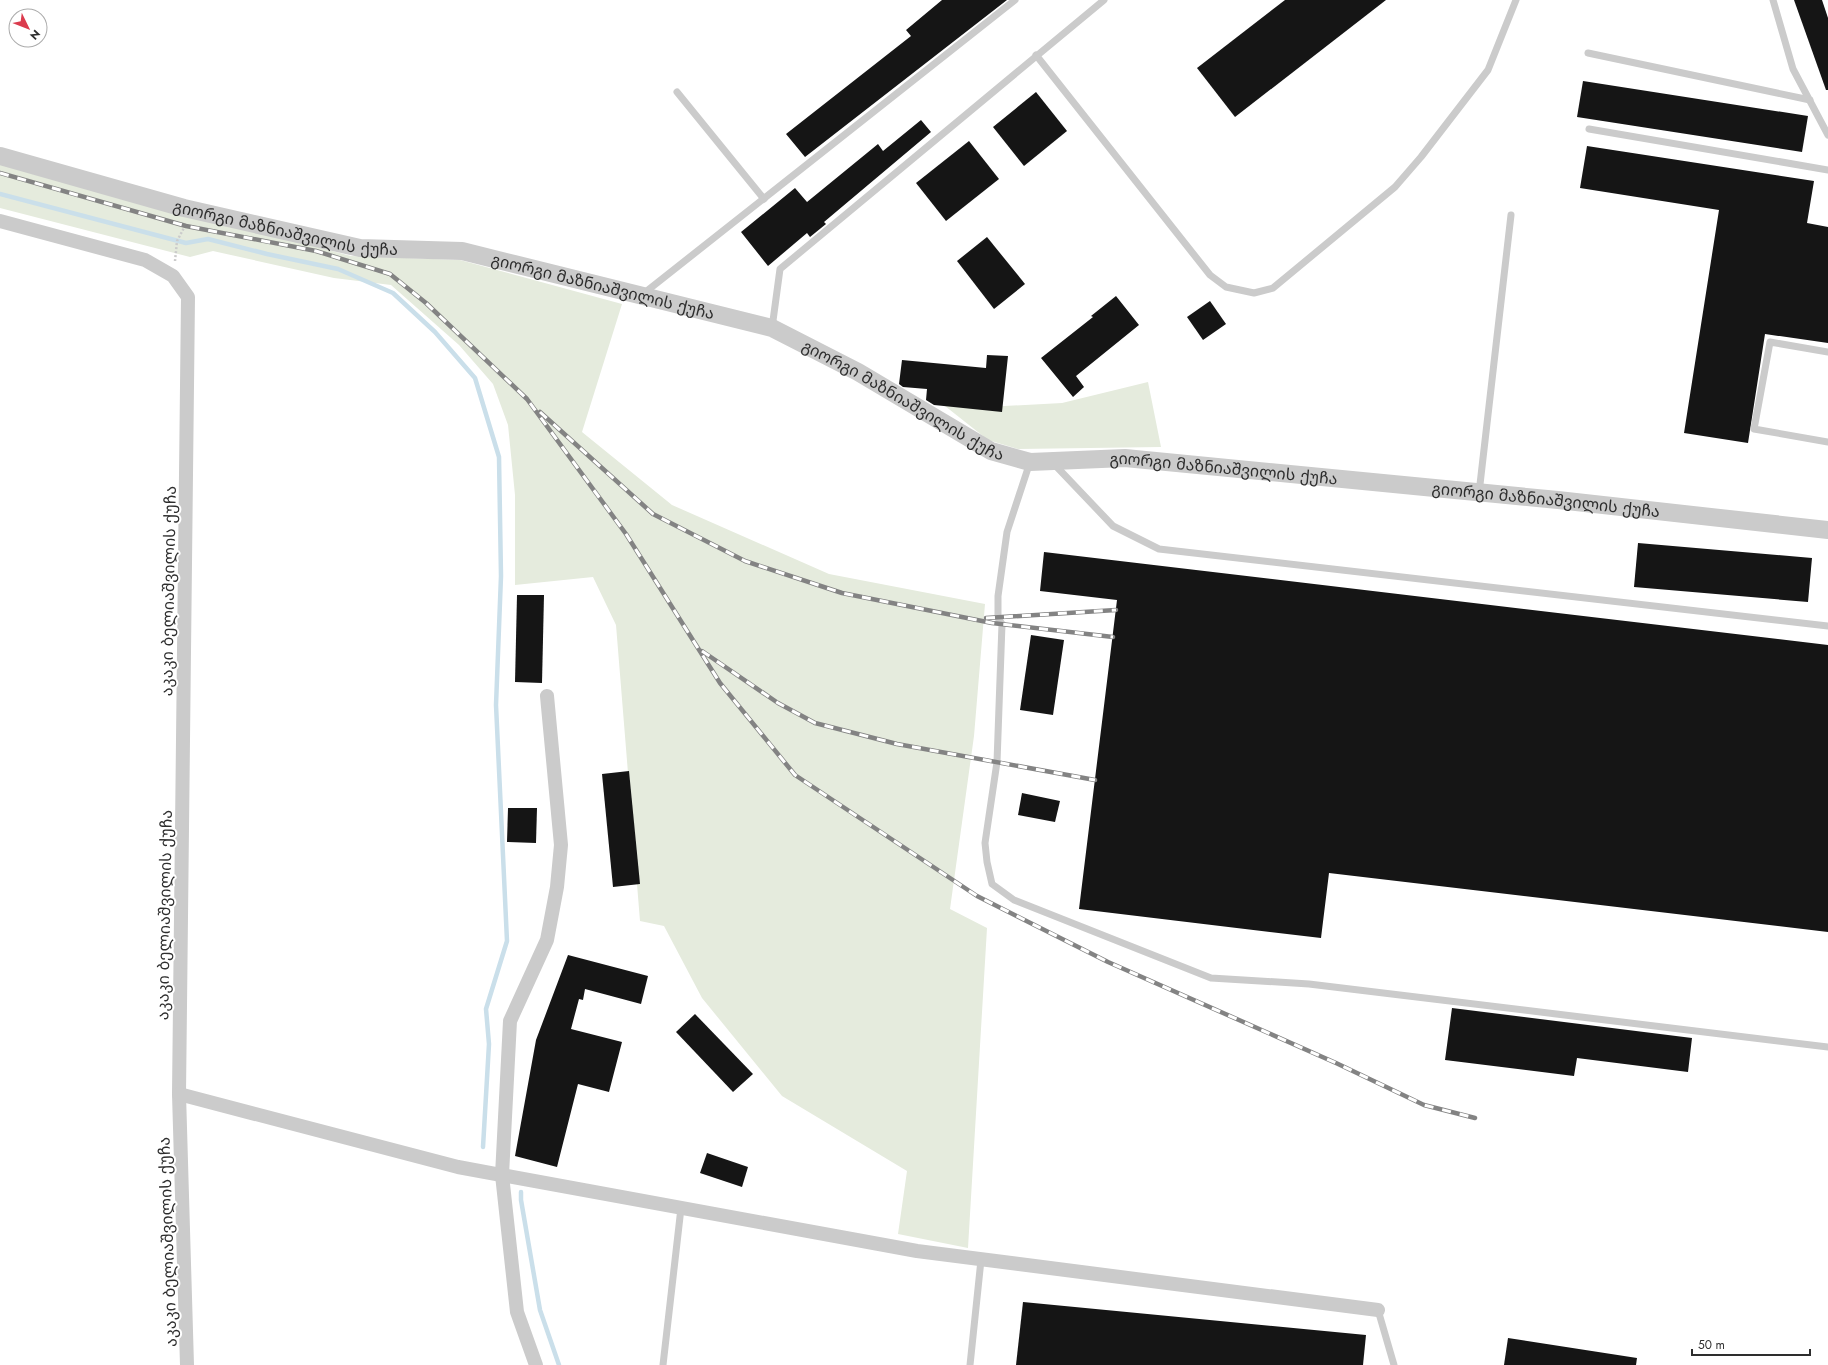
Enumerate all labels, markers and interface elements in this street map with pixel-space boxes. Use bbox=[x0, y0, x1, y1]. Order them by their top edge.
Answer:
north arrow bbox=[8, 8, 48, 48]
text: N bbox=[26, 26, 44, 43]
street label: გიორგი მაზნიაშვილის ქუჩა bbox=[170, 194, 398, 261]
street label: გიორგი მაზნიაშვილის ქუჩა bbox=[489, 248, 717, 325]
street label: გიორგი მაზნიაშვილის ქუჩა bbox=[798, 334, 1007, 466]
street label: გიორგი მაზნიაშვილის ქუჩა bbox=[1109, 447, 1339, 491]
street label: გიორგი მაზნიაშვილის ქუჩა bbox=[1431, 477, 1661, 523]
street label: აკაკი ბელიაშვილის ქუჩა bbox=[155, 486, 182, 696]
street label: აკაკი ბელიაშვილის ქუჩა bbox=[151, 810, 178, 1020]
street label: აკაკი ბელიაშვილის ქუჩა bbox=[152, 1137, 183, 1347]
scale bar bbox=[1692, 1331, 1810, 1357]
text: 50 m bbox=[1698, 1336, 1725, 1354]

